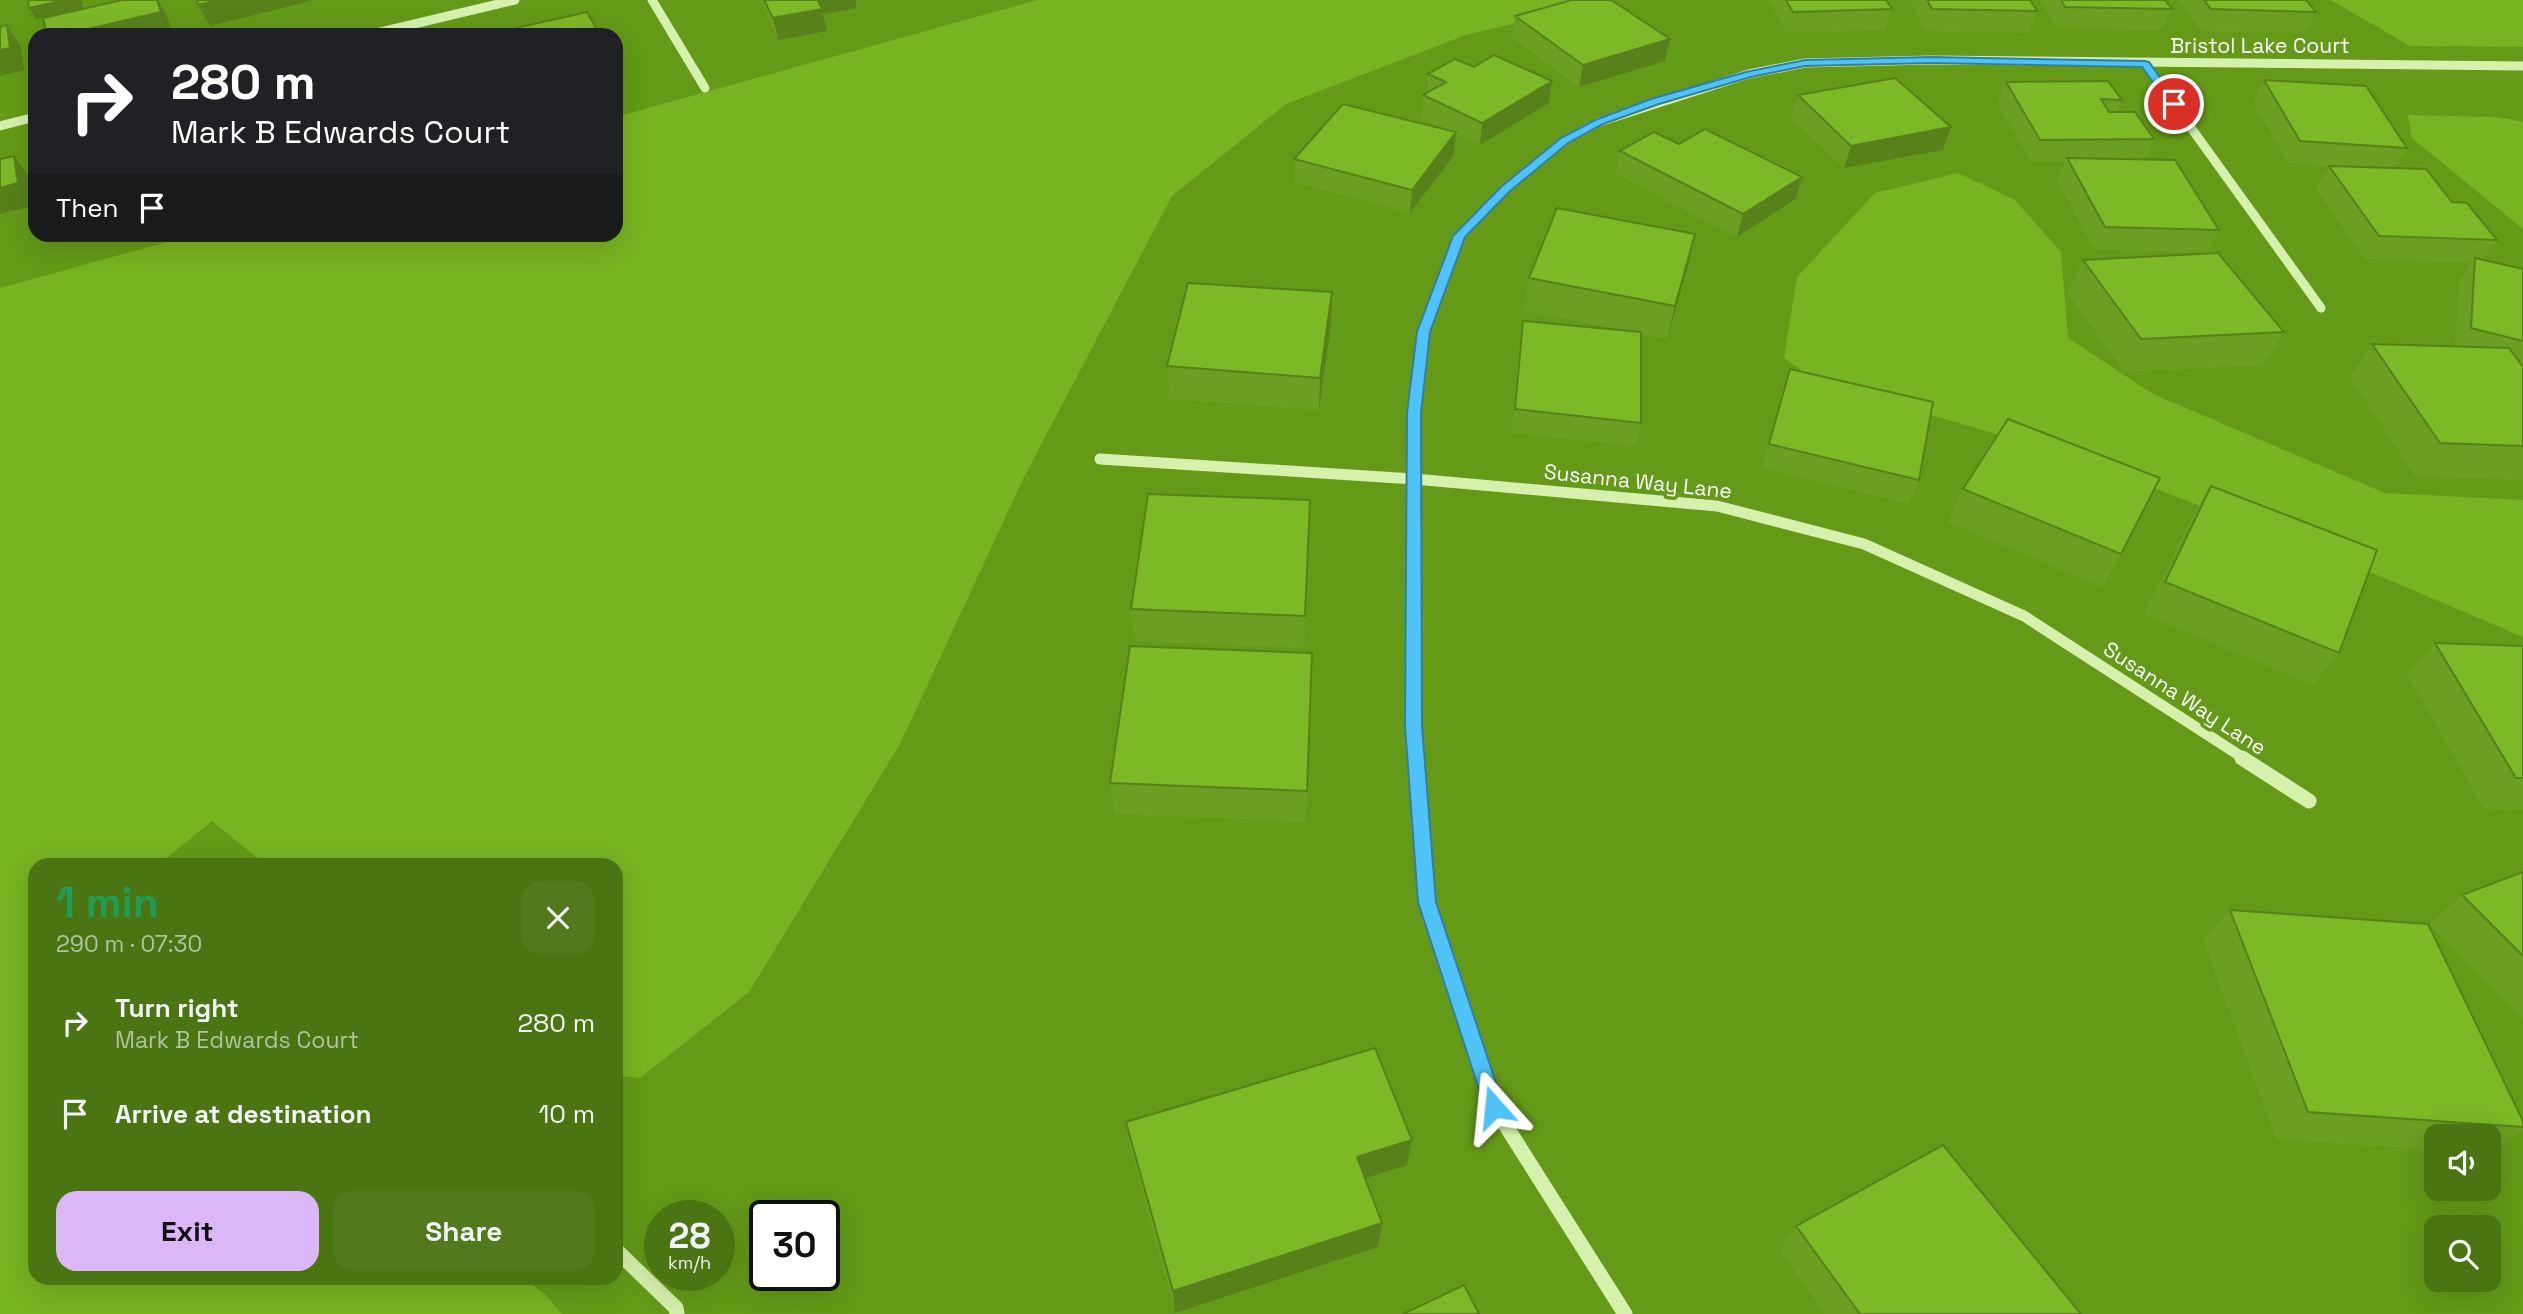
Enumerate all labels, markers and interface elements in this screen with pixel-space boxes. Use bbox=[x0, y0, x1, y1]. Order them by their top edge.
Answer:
street label: Bristol Lake Court bbox=[2170, 32, 2350, 59]
text: 280 m bbox=[171, 51, 316, 113]
icon: right bbox=[56, 56, 147, 147]
pin bbox=[2144, 74, 2204, 134]
icon: arrive bbox=[2155, 85, 2193, 123]
text: Mark B Edwards Court bbox=[171, 112, 510, 152]
icon: arrive bbox=[133, 189, 171, 227]
text: Then bbox=[56, 191, 119, 225]
street label: Susanna Way Lane bbox=[1543, 458, 1733, 504]
street label: Susanna Way Lane bbox=[2098, 635, 2272, 761]
text: 1 min bbox=[56, 876, 159, 929]
button: close bbox=[521, 881, 595, 955]
text: 290 m · 07:30 bbox=[56, 929, 202, 959]
text: Turn right bbox=[115, 991, 239, 1025]
icon: right bbox=[56, 1004, 94, 1042]
text: 280 m bbox=[517, 1006, 595, 1040]
text: Mark B Edwards Court bbox=[115, 1025, 359, 1055]
position arrow bbox=[1457, 1070, 1531, 1144]
icon: arrive bbox=[56, 1095, 94, 1133]
text: Arrive at destination bbox=[115, 1097, 372, 1131]
text: 10 m bbox=[538, 1097, 595, 1131]
map controls bbox=[2424, 1124, 2501, 1292]
button: sound bbox=[2424, 1124, 2501, 1201]
button: Exit bbox=[56, 1191, 319, 1271]
button: Share bbox=[333, 1191, 595, 1271]
speed limit sign: 30 bbox=[749, 1200, 840, 1291]
text: 28 bbox=[669, 1214, 710, 1258]
button: search bbox=[2424, 1215, 2501, 1292]
text: km/h bbox=[668, 1251, 711, 1274]

